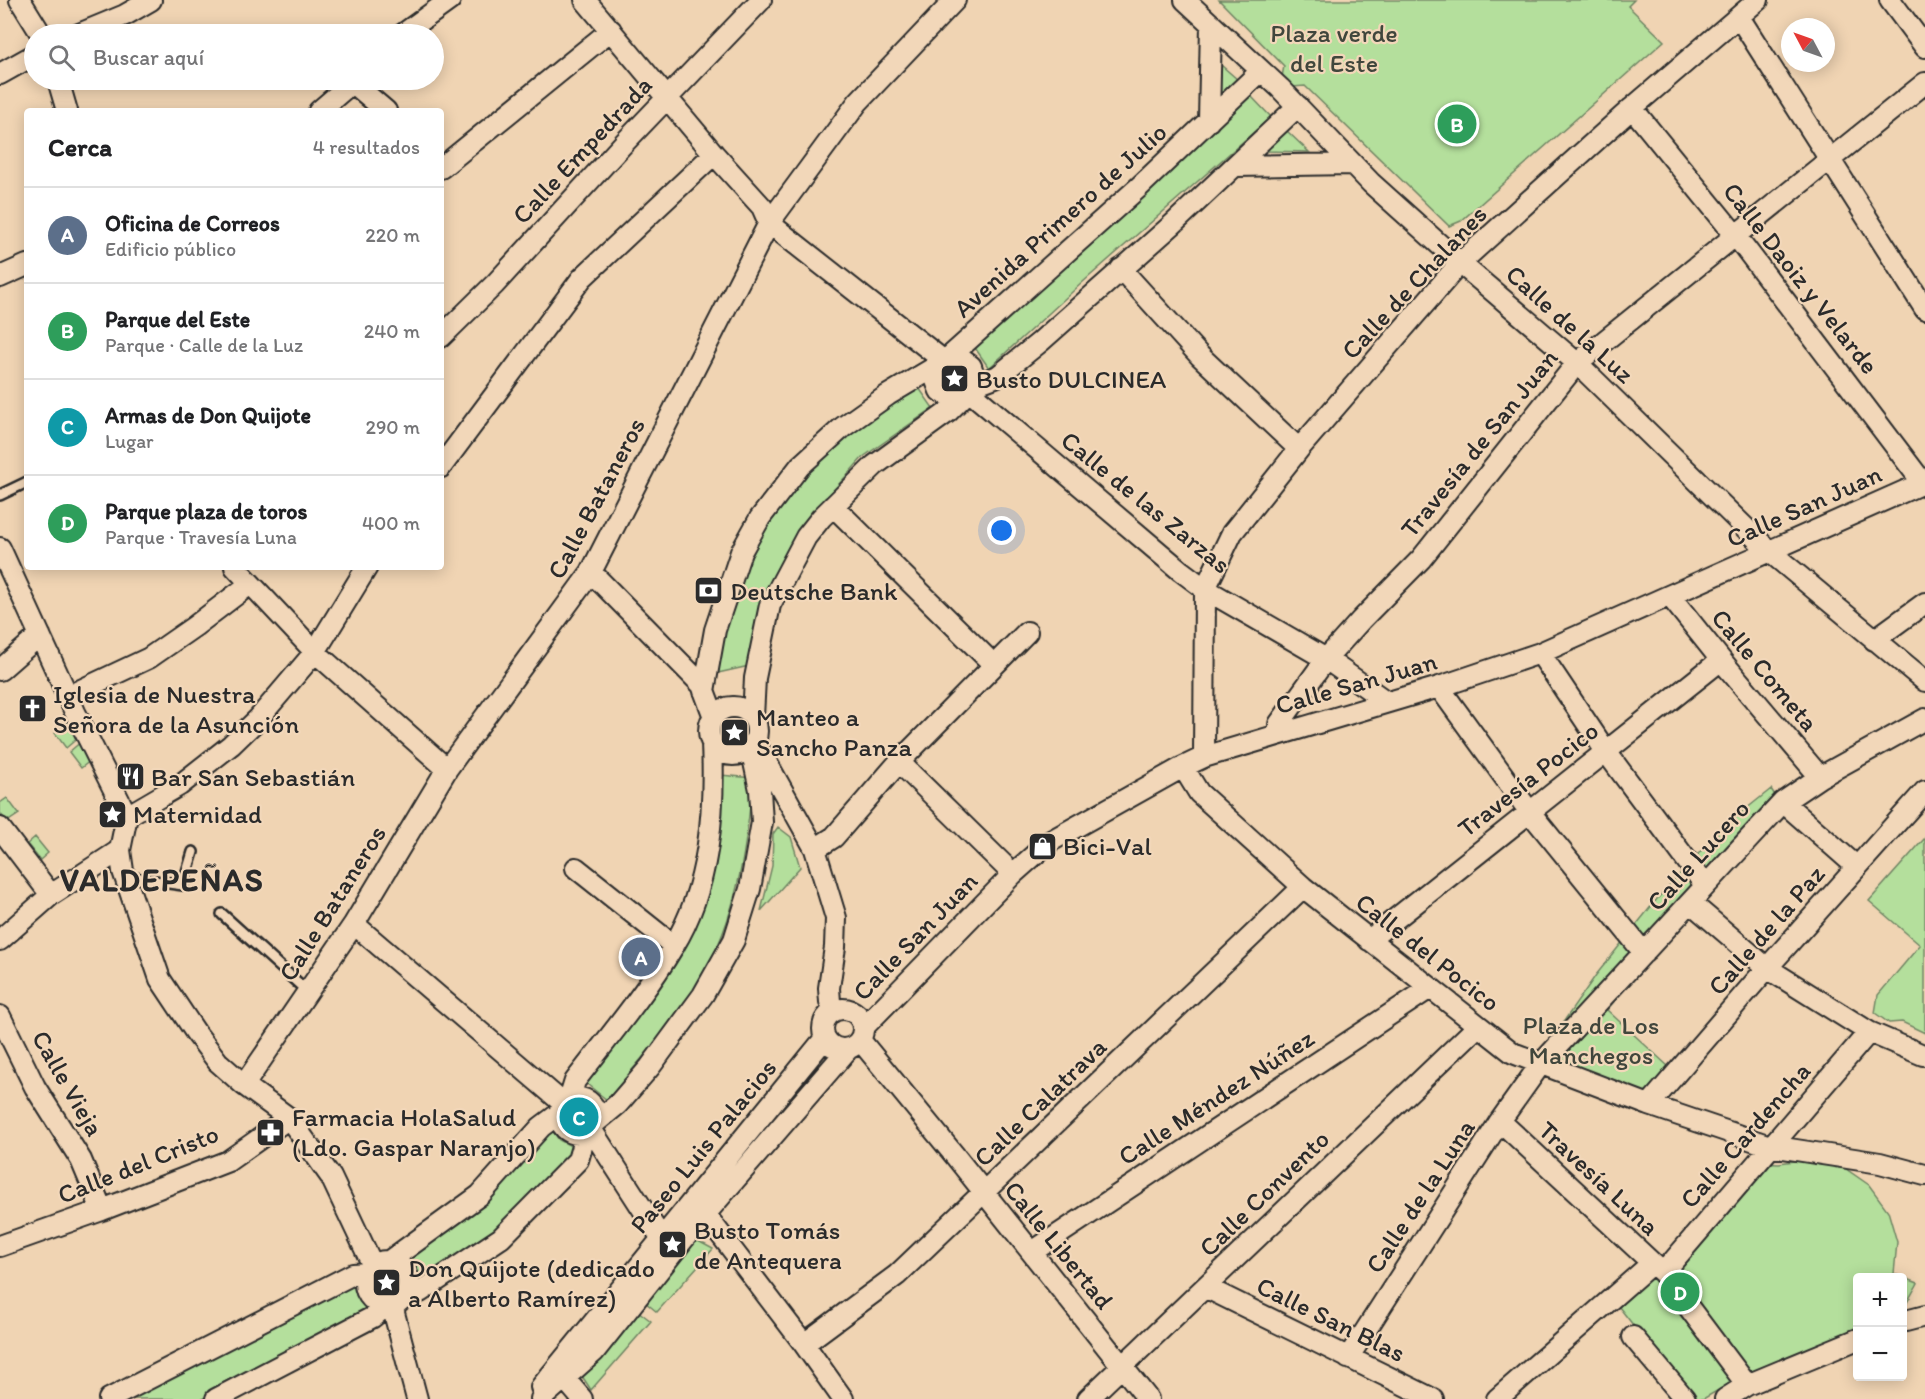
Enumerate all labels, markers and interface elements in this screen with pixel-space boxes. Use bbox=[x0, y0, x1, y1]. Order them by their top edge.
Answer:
park label: Plaza verde del Este bbox=[1270, 17, 1398, 79]
north arrow bbox=[1781, 18, 1835, 72]
search box bbox=[24, 24, 444, 90]
icon: search bbox=[45, 41, 78, 74]
text: Buscar aquí bbox=[93, 44, 204, 71]
street label: Calle Empedrada bbox=[505, 69, 659, 231]
pin: B bbox=[1438, 102, 1476, 146]
street label: Avenida Primero de Julio bbox=[947, 116, 1173, 324]
text: Cerca bbox=[48, 131, 112, 163]
text: 4 resultados bbox=[313, 135, 420, 159]
street label: Calle Daoiz y Velarde bbox=[1716, 176, 1886, 380]
street label: Calle de Chalanes bbox=[1334, 198, 1494, 366]
text: Oficina de Correos bbox=[105, 210, 280, 237]
text: A bbox=[61, 223, 74, 247]
text: 220 m bbox=[365, 223, 420, 247]
text: Edificio público bbox=[105, 237, 236, 261]
street label: Calle de la Luz bbox=[1499, 258, 1641, 390]
text: Parque del Este bbox=[105, 306, 250, 333]
text: B bbox=[61, 319, 74, 343]
text: 240 m bbox=[364, 319, 420, 343]
text: Parque · Calle de la Luz bbox=[105, 333, 303, 357]
street label: Travesía de San Juan bbox=[1393, 342, 1565, 544]
place icon: Busto DULCINEA bbox=[939, 363, 971, 395]
place label: Busto DULCINEA bbox=[976, 363, 1167, 395]
text: Armas de Don Quijote bbox=[105, 402, 311, 429]
street label: Calle Bataneros bbox=[540, 412, 652, 584]
text: C bbox=[61, 415, 74, 439]
text: 290 m bbox=[365, 415, 420, 439]
street label: Calle de las Zarzas bbox=[1055, 424, 1237, 580]
text: Lugar bbox=[105, 429, 154, 453]
street label: Calle San Juan bbox=[1721, 457, 1887, 554]
text: Parque plaza de toros bbox=[105, 498, 307, 525]
text: D bbox=[61, 511, 74, 535]
text: 400 m bbox=[362, 511, 420, 535]
your location bbox=[987, 516, 1016, 545]
text: Parque · Travesía Luna bbox=[105, 525, 297, 549]
bank icon: Deutsche Bank bbox=[693, 575, 725, 607]
place label: Deutsche Bank bbox=[730, 575, 898, 607]
street label: Calle Cometa bbox=[1705, 602, 1826, 738]
street label: Calle San Juan bbox=[1272, 645, 1441, 721]
place label: Iglesia de Nuestra Señora de la Asunción bbox=[53, 678, 299, 740]
church icon: Iglesia de Nuestra Señora de la Asunción bbox=[16, 693, 48, 725]
place label: Manteo a Sancho Panza bbox=[756, 701, 912, 763]
street label: Travesía Pocico bbox=[1451, 714, 1605, 844]
place icon: Manteo a Sancho Panza bbox=[719, 716, 751, 748]
restaurant icon: Bar San Sebastián bbox=[114, 761, 146, 793]
place label: Bar San Sebastián bbox=[151, 761, 355, 793]
street label: Calle Lucero bbox=[1640, 793, 1756, 917]
place icon: Maternidad bbox=[96, 798, 128, 830]
place label: Maternidad bbox=[133, 798, 262, 830]
street label: Calle Bataneros bbox=[271, 819, 393, 987]
shop icon: Bici-Val bbox=[1026, 830, 1058, 862]
place label: Bici-Val bbox=[1063, 830, 1152, 862]
street label: Calle de la Paz bbox=[1701, 858, 1831, 1002]
district label: VALDEPEÑAS bbox=[60, 861, 264, 899]
street label: Calle San Juan bbox=[846, 865, 985, 1007]
street label: Calle del Pocico bbox=[1349, 886, 1507, 1018]
pin: A bbox=[622, 934, 660, 980]
park label: Plaza de Los Manchegos bbox=[1523, 1009, 1659, 1071]
street label: Calle Méndez Núñez bbox=[1112, 1022, 1320, 1172]
street label: Calle Vieja bbox=[25, 1024, 111, 1142]
street label: Calle Calatrava bbox=[967, 1030, 1113, 1173]
street label: Paseo Luis Palacios bbox=[623, 1052, 783, 1240]
street label: Calle Cardencha bbox=[1673, 1055, 1817, 1215]
pin: C bbox=[560, 1094, 598, 1140]
place label: Farmacia HolaSalud (Ldo. Gaspar Naranjo) bbox=[292, 1101, 536, 1163]
street label: Calle de la Luna bbox=[1358, 1113, 1482, 1279]
street label: Travesía Luna bbox=[1532, 1114, 1666, 1242]
pharmacy icon: Farmacia HolaSalud (Ldo. Gaspar Naranjo) bbox=[255, 1116, 287, 1148]
street label: Calle del Cristo bbox=[53, 1117, 223, 1211]
street label: Calle Convento bbox=[1192, 1123, 1336, 1263]
street label: Calle Libertad bbox=[998, 1174, 1120, 1316]
place label: Busto Tomás de Antequera bbox=[694, 1214, 842, 1276]
place icon: Busto Tomás de Antequera bbox=[657, 1229, 689, 1261]
place label: Don Quijote (dedicado a Alberto Ramírez) bbox=[408, 1252, 655, 1314]
place icon: Don Quijote (dedicado a Alberto Ramírez) bbox=[371, 1267, 403, 1299]
street label: Calle San Blas bbox=[1251, 1269, 1411, 1369]
pin: D bbox=[1660, 1270, 1700, 1314]
map controls bbox=[1853, 1273, 1907, 1381]
button: + bbox=[1853, 1273, 1907, 1327]
button: − bbox=[1853, 1327, 1907, 1381]

